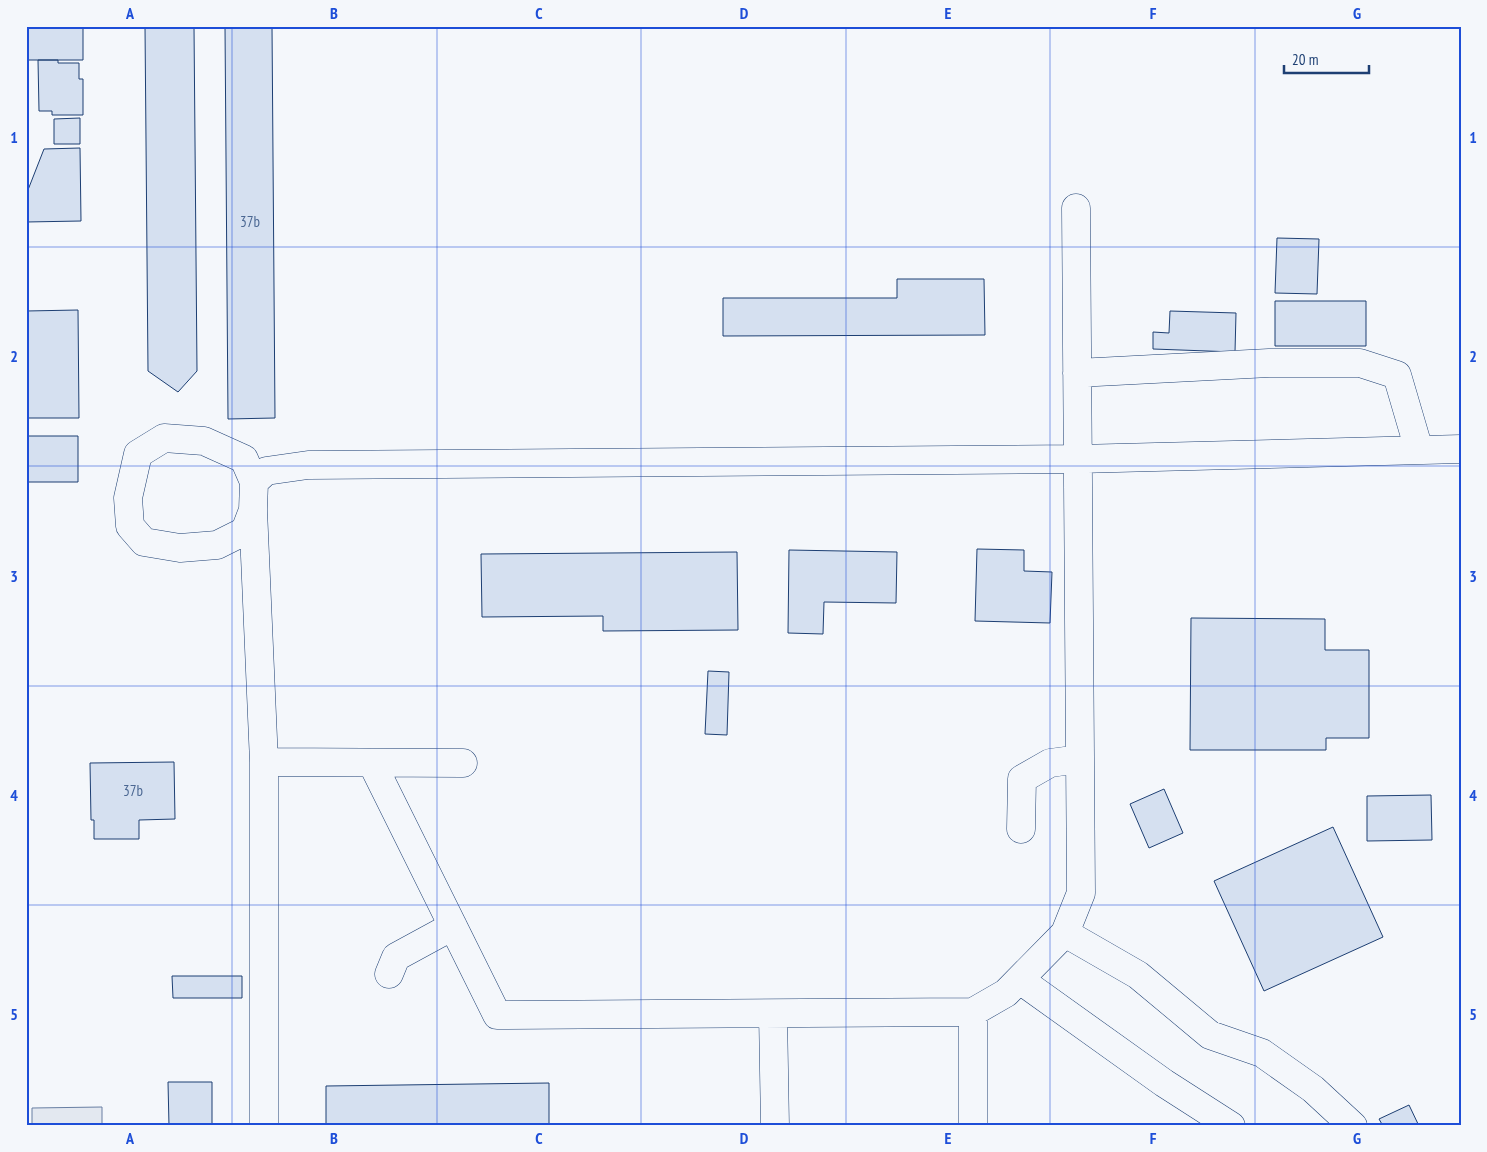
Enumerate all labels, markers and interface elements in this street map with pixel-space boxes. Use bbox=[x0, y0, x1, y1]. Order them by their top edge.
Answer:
text: A bbox=[125, 3, 135, 23]
text: B bbox=[330, 3, 338, 23]
text: C bbox=[535, 3, 543, 23]
text: D bbox=[740, 3, 749, 23]
text: E bbox=[945, 3, 952, 23]
text: F bbox=[1150, 3, 1157, 23]
text: G bbox=[1353, 3, 1361, 23]
scale bar bbox=[1284, 42, 1370, 74]
text: 20 m bbox=[1292, 50, 1318, 69]
text: 1 bbox=[10, 127, 18, 147]
text: 1 bbox=[1469, 127, 1477, 147]
house number: 37b bbox=[240, 212, 260, 231]
text: 2 bbox=[10, 346, 18, 366]
text: 2 bbox=[1469, 346, 1477, 366]
text: 3 bbox=[10, 566, 18, 586]
text: 3 bbox=[1469, 566, 1477, 586]
house number: 37b bbox=[123, 781, 143, 800]
text: 4 bbox=[10, 785, 18, 805]
text: 4 bbox=[1469, 785, 1477, 805]
text: 5 bbox=[10, 1004, 18, 1024]
text: 5 bbox=[1469, 1004, 1477, 1024]
text: A bbox=[125, 1128, 135, 1148]
text: B bbox=[330, 1128, 338, 1148]
text: C bbox=[535, 1128, 543, 1148]
text: D bbox=[740, 1128, 749, 1148]
text: E bbox=[945, 1128, 952, 1148]
text: F bbox=[1150, 1128, 1157, 1148]
text: G bbox=[1353, 1128, 1361, 1148]

